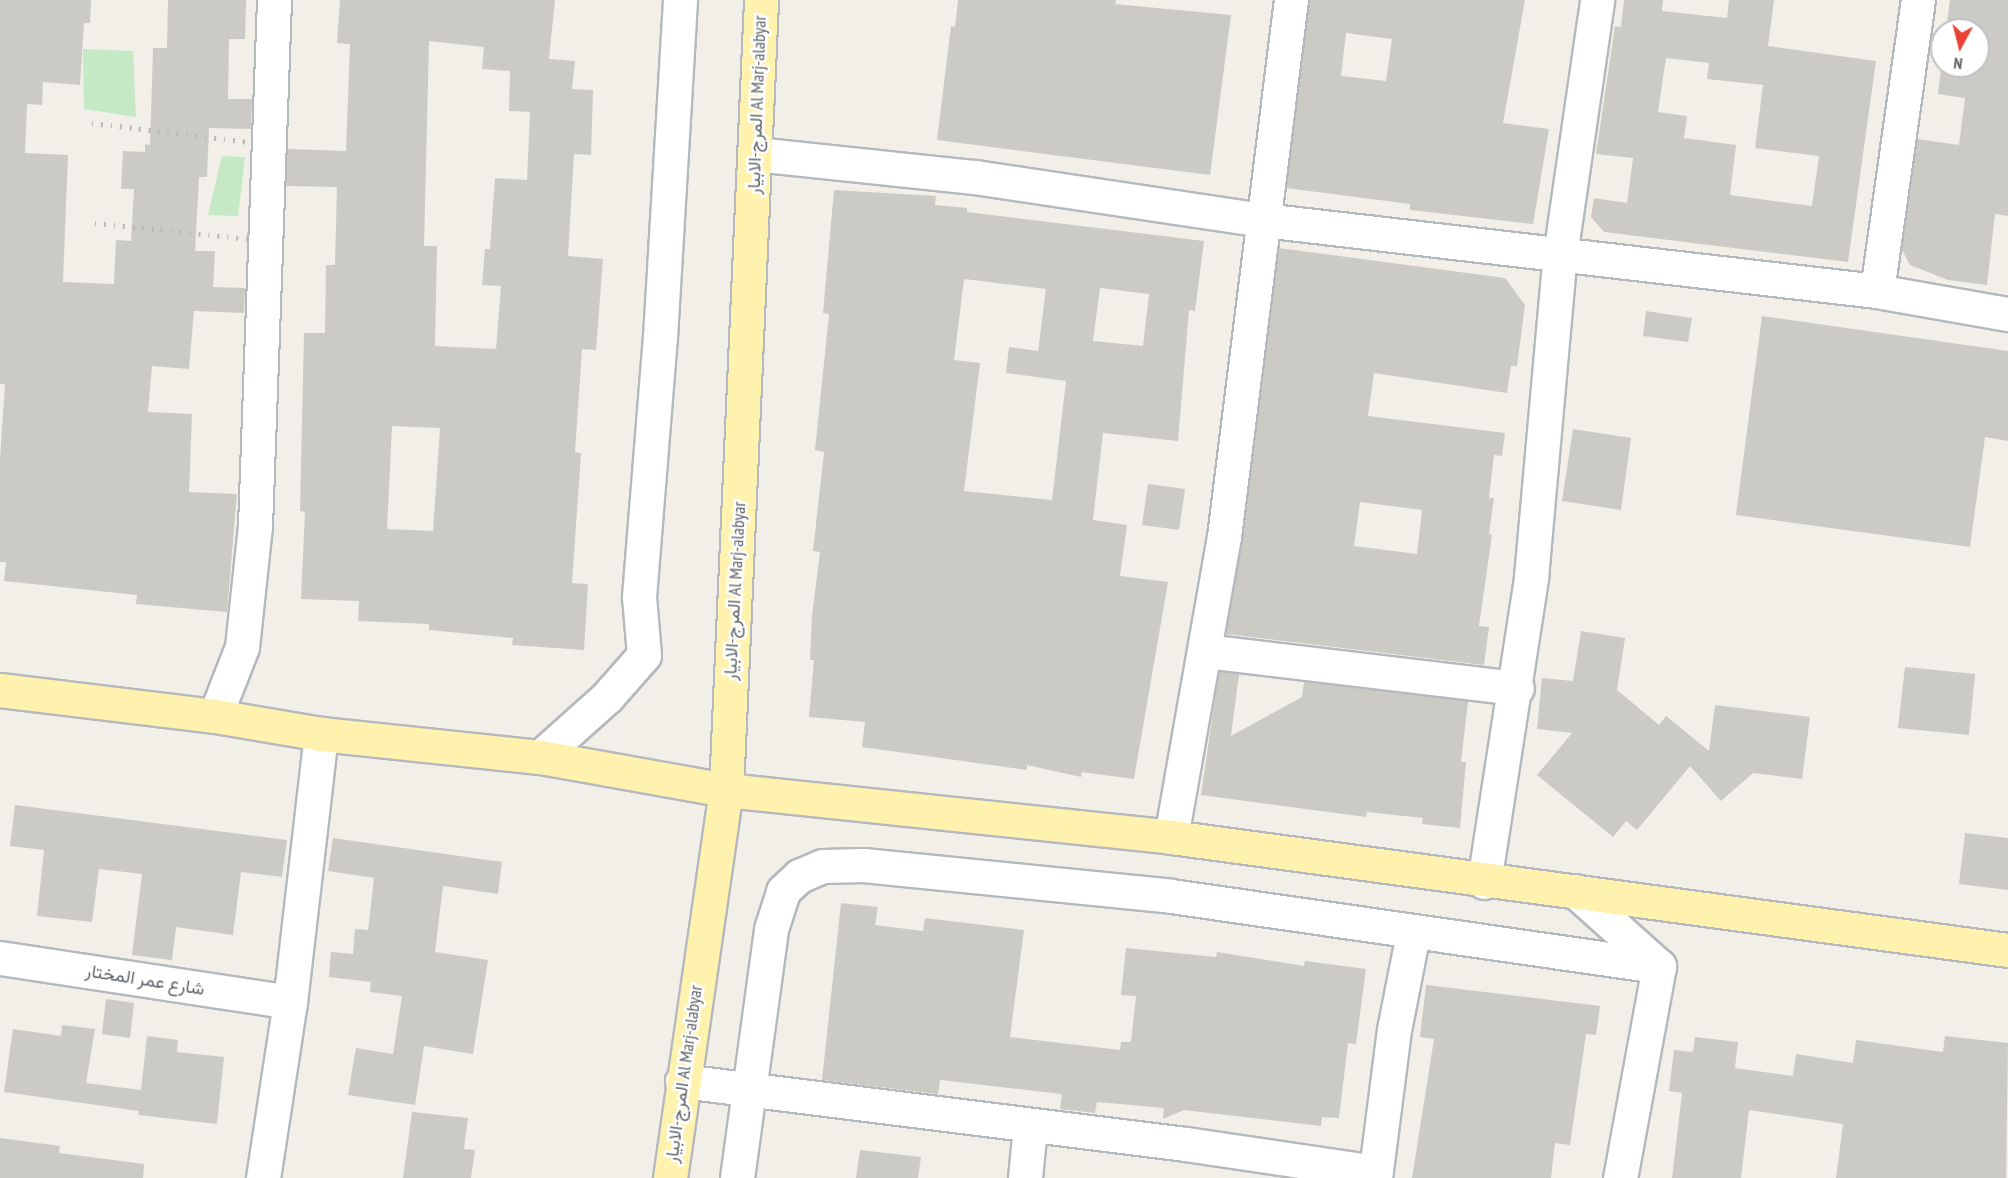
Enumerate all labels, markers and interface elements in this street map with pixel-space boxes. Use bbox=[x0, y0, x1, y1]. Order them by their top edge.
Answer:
street label: المرج-الابيار Al Marj-alabyar bbox=[743, 15, 771, 195]
north arrow bbox=[1930, 18, 1990, 78]
text: N bbox=[1953, 53, 1964, 74]
street label: المرج-الابيار Al Marj-alabyar bbox=[720, 501, 750, 681]
street label: شارع عمر المختار bbox=[84, 960, 206, 1000]
street label: المرج-الابيار Al Marj-alabyar bbox=[661, 984, 707, 1164]

